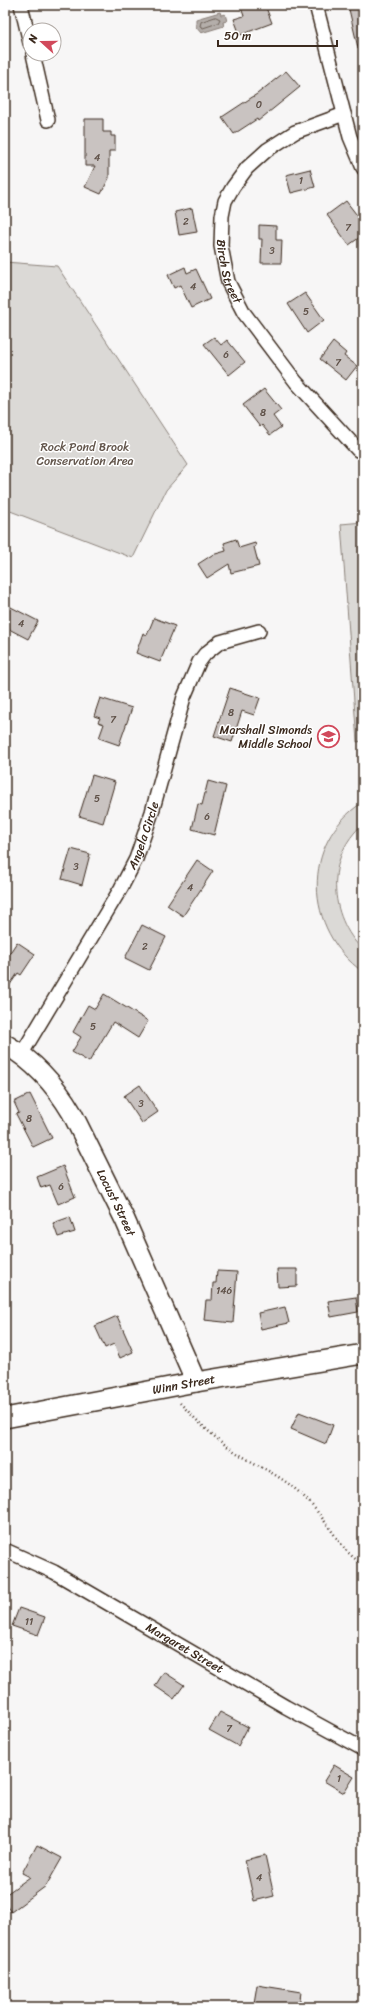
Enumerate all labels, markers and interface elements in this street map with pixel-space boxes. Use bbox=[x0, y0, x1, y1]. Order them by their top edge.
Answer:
north arrow bbox=[22, 22, 62, 62]
scale bar bbox=[218, 22, 337, 48]
text: 50 m bbox=[224, 25, 251, 47]
text: N bbox=[23, 31, 44, 46]
house number: 0 bbox=[256, 96, 262, 114]
house number: 4 bbox=[94, 149, 100, 167]
house number: 1 bbox=[299, 172, 303, 190]
house number: 2 bbox=[183, 213, 189, 231]
house number: 7 bbox=[345, 219, 352, 237]
street label: Birch Street bbox=[210, 239, 249, 308]
house number: 3 bbox=[269, 242, 275, 260]
house number: 4 bbox=[190, 278, 196, 296]
house number: 5 bbox=[303, 303, 309, 321]
house number: 6 bbox=[223, 346, 229, 364]
house number: 7 bbox=[335, 354, 342, 372]
house number: 8 bbox=[260, 404, 266, 422]
park label: Rock Pond Brook Conservation Area bbox=[36, 436, 134, 472]
house number: 4 bbox=[18, 615, 24, 633]
house number: 8 bbox=[228, 704, 234, 722]
house number: 7 bbox=[110, 711, 117, 729]
place label: Marshall Simonds Middle School bbox=[220, 719, 313, 755]
school or university icon: Marshall Simonds Middle School bbox=[315, 724, 341, 750]
house number: 5 bbox=[94, 790, 100, 808]
street label: Angela Circle bbox=[121, 799, 165, 874]
house number: 6 bbox=[204, 808, 210, 826]
house number: 3 bbox=[73, 858, 79, 876]
house number: 4 bbox=[187, 879, 193, 897]
house number: 2 bbox=[142, 938, 148, 956]
house number: 5 bbox=[90, 1018, 96, 1036]
house number: 3 bbox=[138, 1095, 144, 1113]
house number: 8 bbox=[26, 1110, 32, 1128]
street label: Locust Street bbox=[90, 1165, 142, 1241]
house number: 6 bbox=[58, 1178, 64, 1196]
house number: 146 bbox=[216, 1282, 232, 1300]
street label: Winn Street bbox=[151, 1368, 217, 1401]
house number: 11 bbox=[25, 1613, 33, 1631]
street label: Margaret Street bbox=[142, 1617, 228, 1680]
house number: 7 bbox=[226, 1720, 233, 1738]
house number: 1 bbox=[337, 1770, 341, 1788]
house number: 4 bbox=[256, 1869, 262, 1887]

